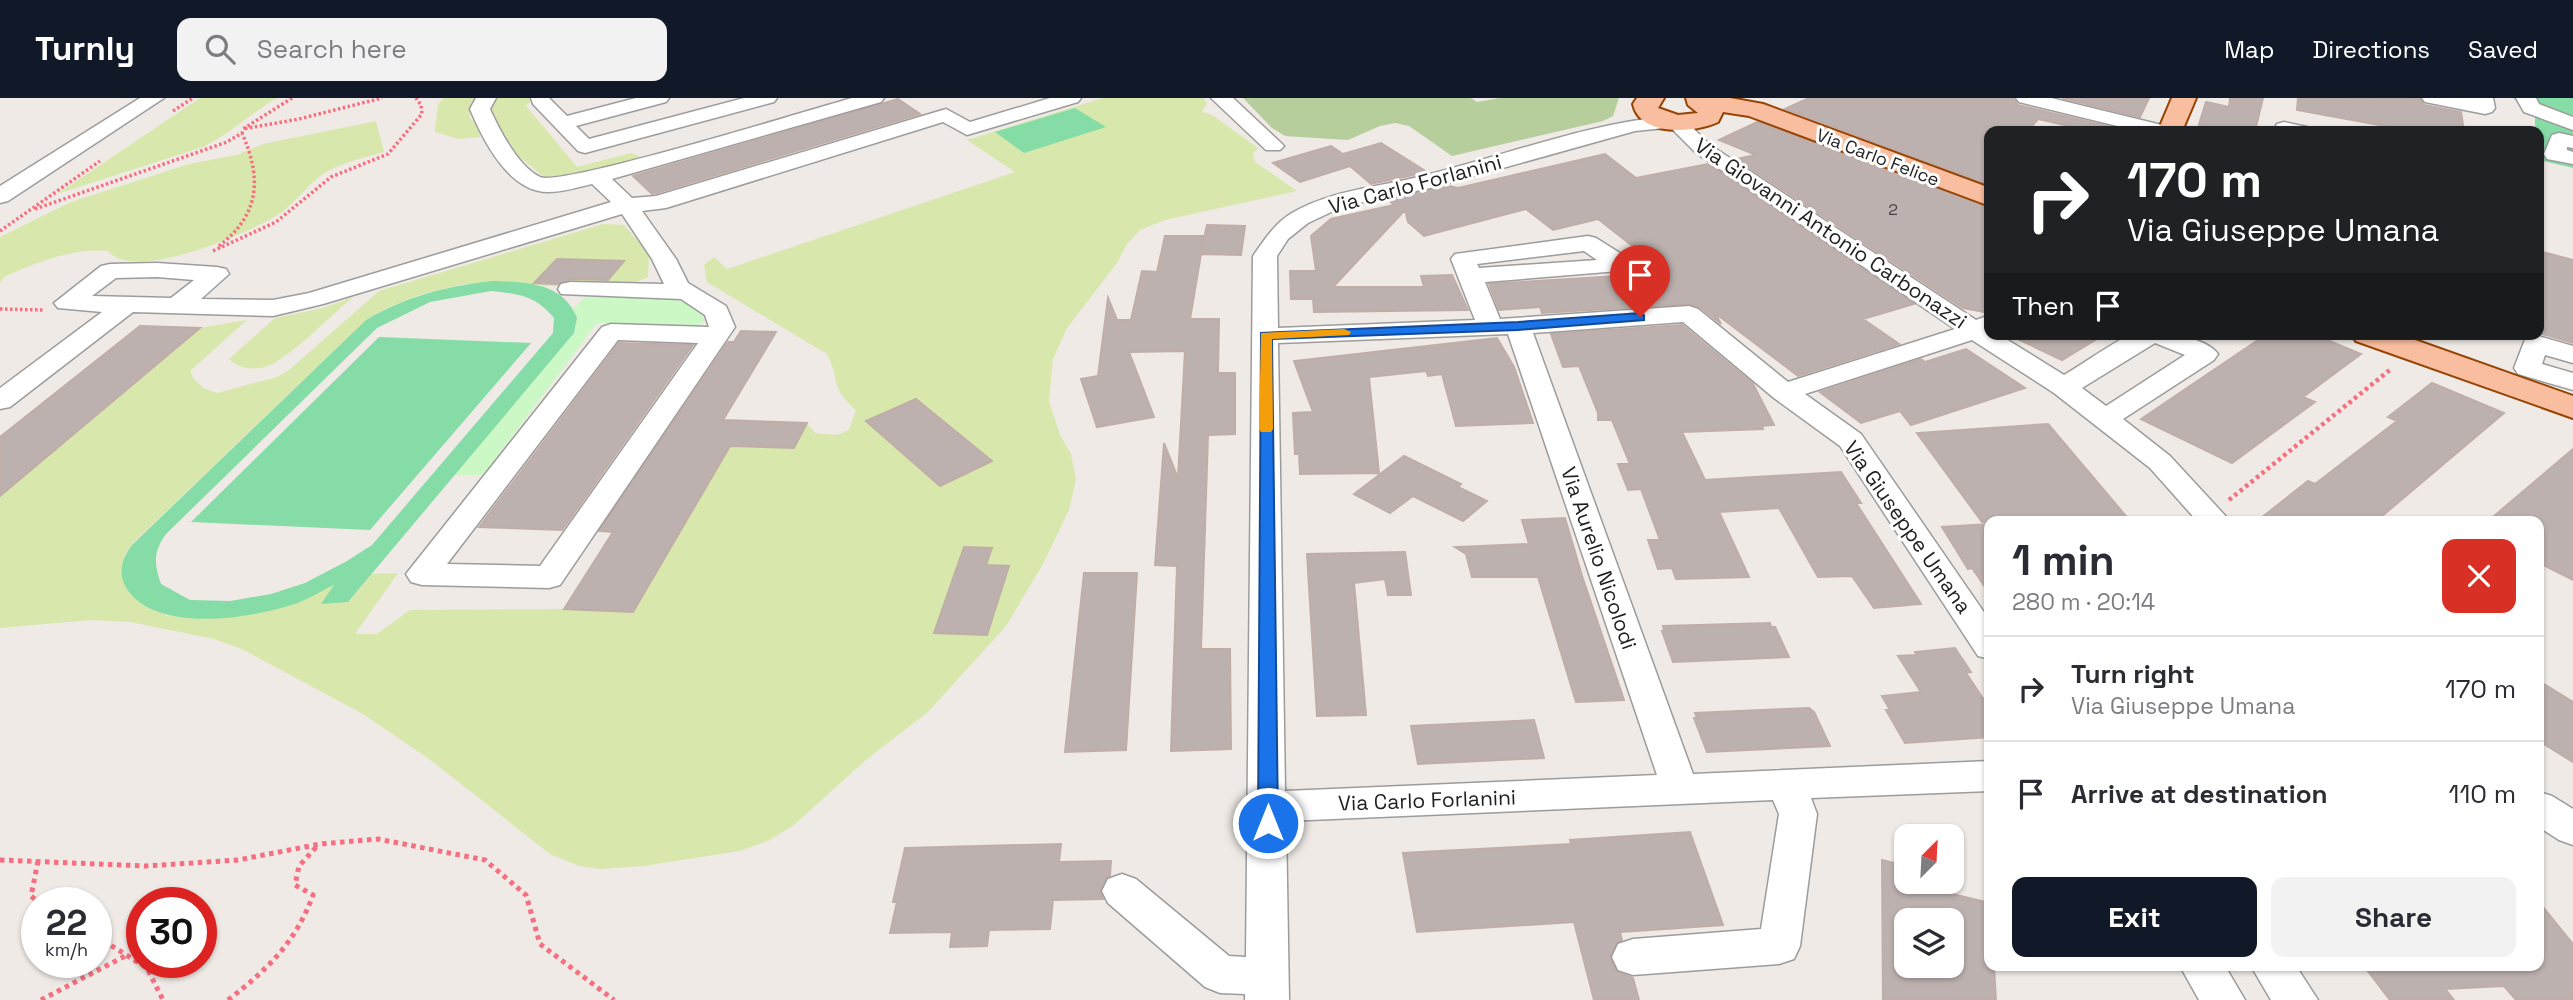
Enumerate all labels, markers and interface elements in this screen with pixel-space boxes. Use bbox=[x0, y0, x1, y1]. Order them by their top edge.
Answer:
search box bbox=[177, 18, 667, 81]
text: Turnly bbox=[35, 28, 135, 70]
icon: search bbox=[201, 30, 239, 68]
text: Search here bbox=[257, 32, 407, 66]
text: Map bbox=[2224, 34, 2274, 65]
text: Directions bbox=[2312, 34, 2430, 65]
text: Saved bbox=[2468, 34, 2538, 65]
street label: Via Carlo Felice bbox=[1813, 123, 1943, 191]
street label: Via Giovanni Antonio Carbonazzi bbox=[1690, 132, 1972, 334]
street label: Via Carlo Forlanini bbox=[1326, 148, 1504, 220]
text: 170 m bbox=[2127, 149, 2262, 211]
icon: right bbox=[2012, 154, 2103, 245]
house number: 2 bbox=[1888, 199, 1898, 220]
text: Via Giuseppe Umana bbox=[2127, 210, 2439, 250]
pin bbox=[1610, 245, 1670, 317]
icon: arrive bbox=[1621, 256, 1659, 294]
icon: arrive bbox=[2089, 287, 2127, 325]
text: Then bbox=[2012, 289, 2075, 323]
street label: Via Giuseppe Umana bbox=[1838, 435, 1978, 619]
street label: Via Aurelio Nicolodi bbox=[1555, 463, 1643, 653]
text: 1 min bbox=[2012, 534, 2115, 587]
button: close bbox=[2442, 539, 2516, 613]
text: 280 m · 20:14 bbox=[2012, 587, 2155, 617]
text: Turn right bbox=[2071, 657, 2195, 691]
icon: right bbox=[2012, 670, 2050, 708]
text: 170 m bbox=[2445, 672, 2516, 706]
text: Via Giuseppe Umana bbox=[2071, 691, 2295, 721]
icon: arrive bbox=[2012, 775, 2050, 813]
text: Arrive at destination bbox=[2071, 777, 2328, 811]
text: 110 m bbox=[2449, 777, 2516, 811]
street label: Via Carlo Forlanini bbox=[1338, 783, 1516, 817]
position arrow bbox=[1231, 786, 1305, 860]
north arrow bbox=[1894, 824, 1964, 894]
map controls bbox=[1894, 824, 1964, 978]
button: Exit bbox=[2012, 877, 2257, 957]
button: Share bbox=[2271, 877, 2516, 957]
speed limit sign: 30 bbox=[126, 887, 217, 978]
text: 22 bbox=[46, 901, 87, 945]
button: layers bbox=[1894, 908, 1964, 978]
text: km/h bbox=[45, 938, 88, 961]

